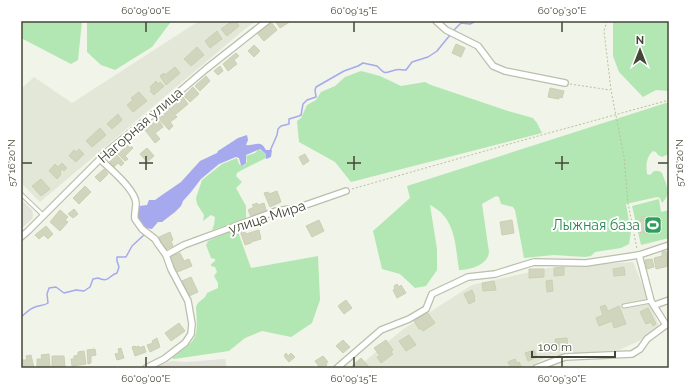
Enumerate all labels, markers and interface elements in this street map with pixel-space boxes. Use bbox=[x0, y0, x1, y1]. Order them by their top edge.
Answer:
text: 60°09'00"E bbox=[121, 5, 171, 16]
text: 60°09'15"E bbox=[331, 5, 377, 16]
text: 60°09'30"E bbox=[538, 5, 586, 16]
north arrow bbox=[620, 30, 660, 70]
text: N bbox=[636, 34, 644, 47]
street label: Нагорная улица bbox=[95, 84, 185, 166]
text: 57°16'20"N bbox=[6, 139, 17, 187]
text: 57°16'20"N bbox=[674, 139, 685, 187]
street label: улица Мира bbox=[226, 197, 308, 237]
sports icon: Лыжная база bbox=[643, 215, 663, 235]
place label: Лыжная база bbox=[552, 217, 640, 233]
scale bar bbox=[532, 333, 615, 359]
text: 100 m bbox=[538, 340, 572, 354]
text: 60°09'00"E bbox=[121, 373, 171, 384]
text: 60°09'15"E bbox=[331, 373, 377, 384]
text: 60°09'30"E bbox=[538, 373, 586, 384]

